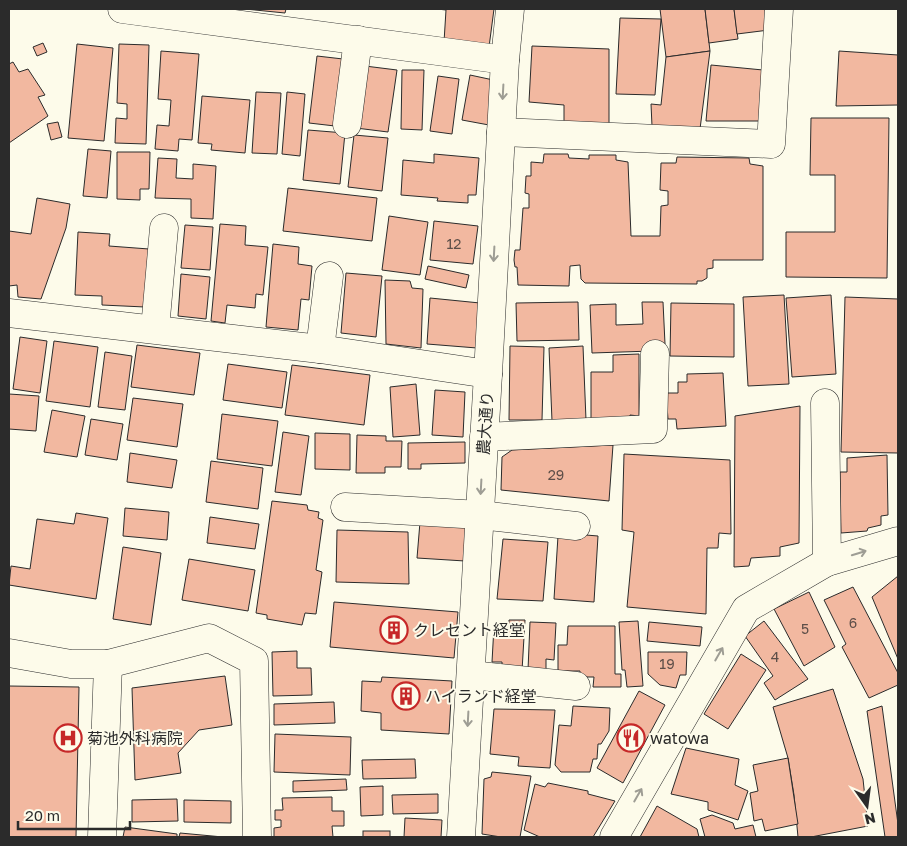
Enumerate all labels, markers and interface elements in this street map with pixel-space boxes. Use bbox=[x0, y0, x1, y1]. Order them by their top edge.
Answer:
one-way arrow bbox=[499, 84, 508, 100]
house number: 12 bbox=[447, 235, 461, 252]
one-way arrow bbox=[490, 246, 499, 262]
street label: 農大通り bbox=[473, 390, 497, 456]
house number: 29 bbox=[548, 466, 564, 483]
one-way arrow bbox=[477, 478, 486, 494]
one-way arrow bbox=[851, 547, 867, 557]
house number: 6 bbox=[849, 614, 857, 631]
building icon: クレセント経堂 bbox=[379, 615, 409, 645]
place label: クレセント経堂 bbox=[413, 620, 525, 640]
house number: 5 bbox=[801, 620, 809, 637]
one-way arrow bbox=[715, 648, 725, 662]
house number: 4 bbox=[771, 648, 779, 665]
house number: 19 bbox=[659, 655, 675, 672]
building icon: ハイランド経堂 bbox=[391, 681, 421, 711]
place label: ハイランド経堂 bbox=[425, 686, 537, 706]
one-way arrow bbox=[464, 710, 473, 726]
hospital icon: 菊池外科病院 bbox=[53, 723, 83, 753]
restaurant icon: watowa bbox=[616, 723, 646, 753]
place label: 菊池外科病院 bbox=[87, 728, 183, 748]
place label: watowa bbox=[650, 728, 709, 748]
north arrow bbox=[842, 781, 892, 831]
one-way arrow bbox=[634, 788, 644, 803]
scale bar bbox=[18, 798, 130, 830]
text: 20 m bbox=[25, 806, 60, 824]
text: N bbox=[863, 810, 877, 829]

